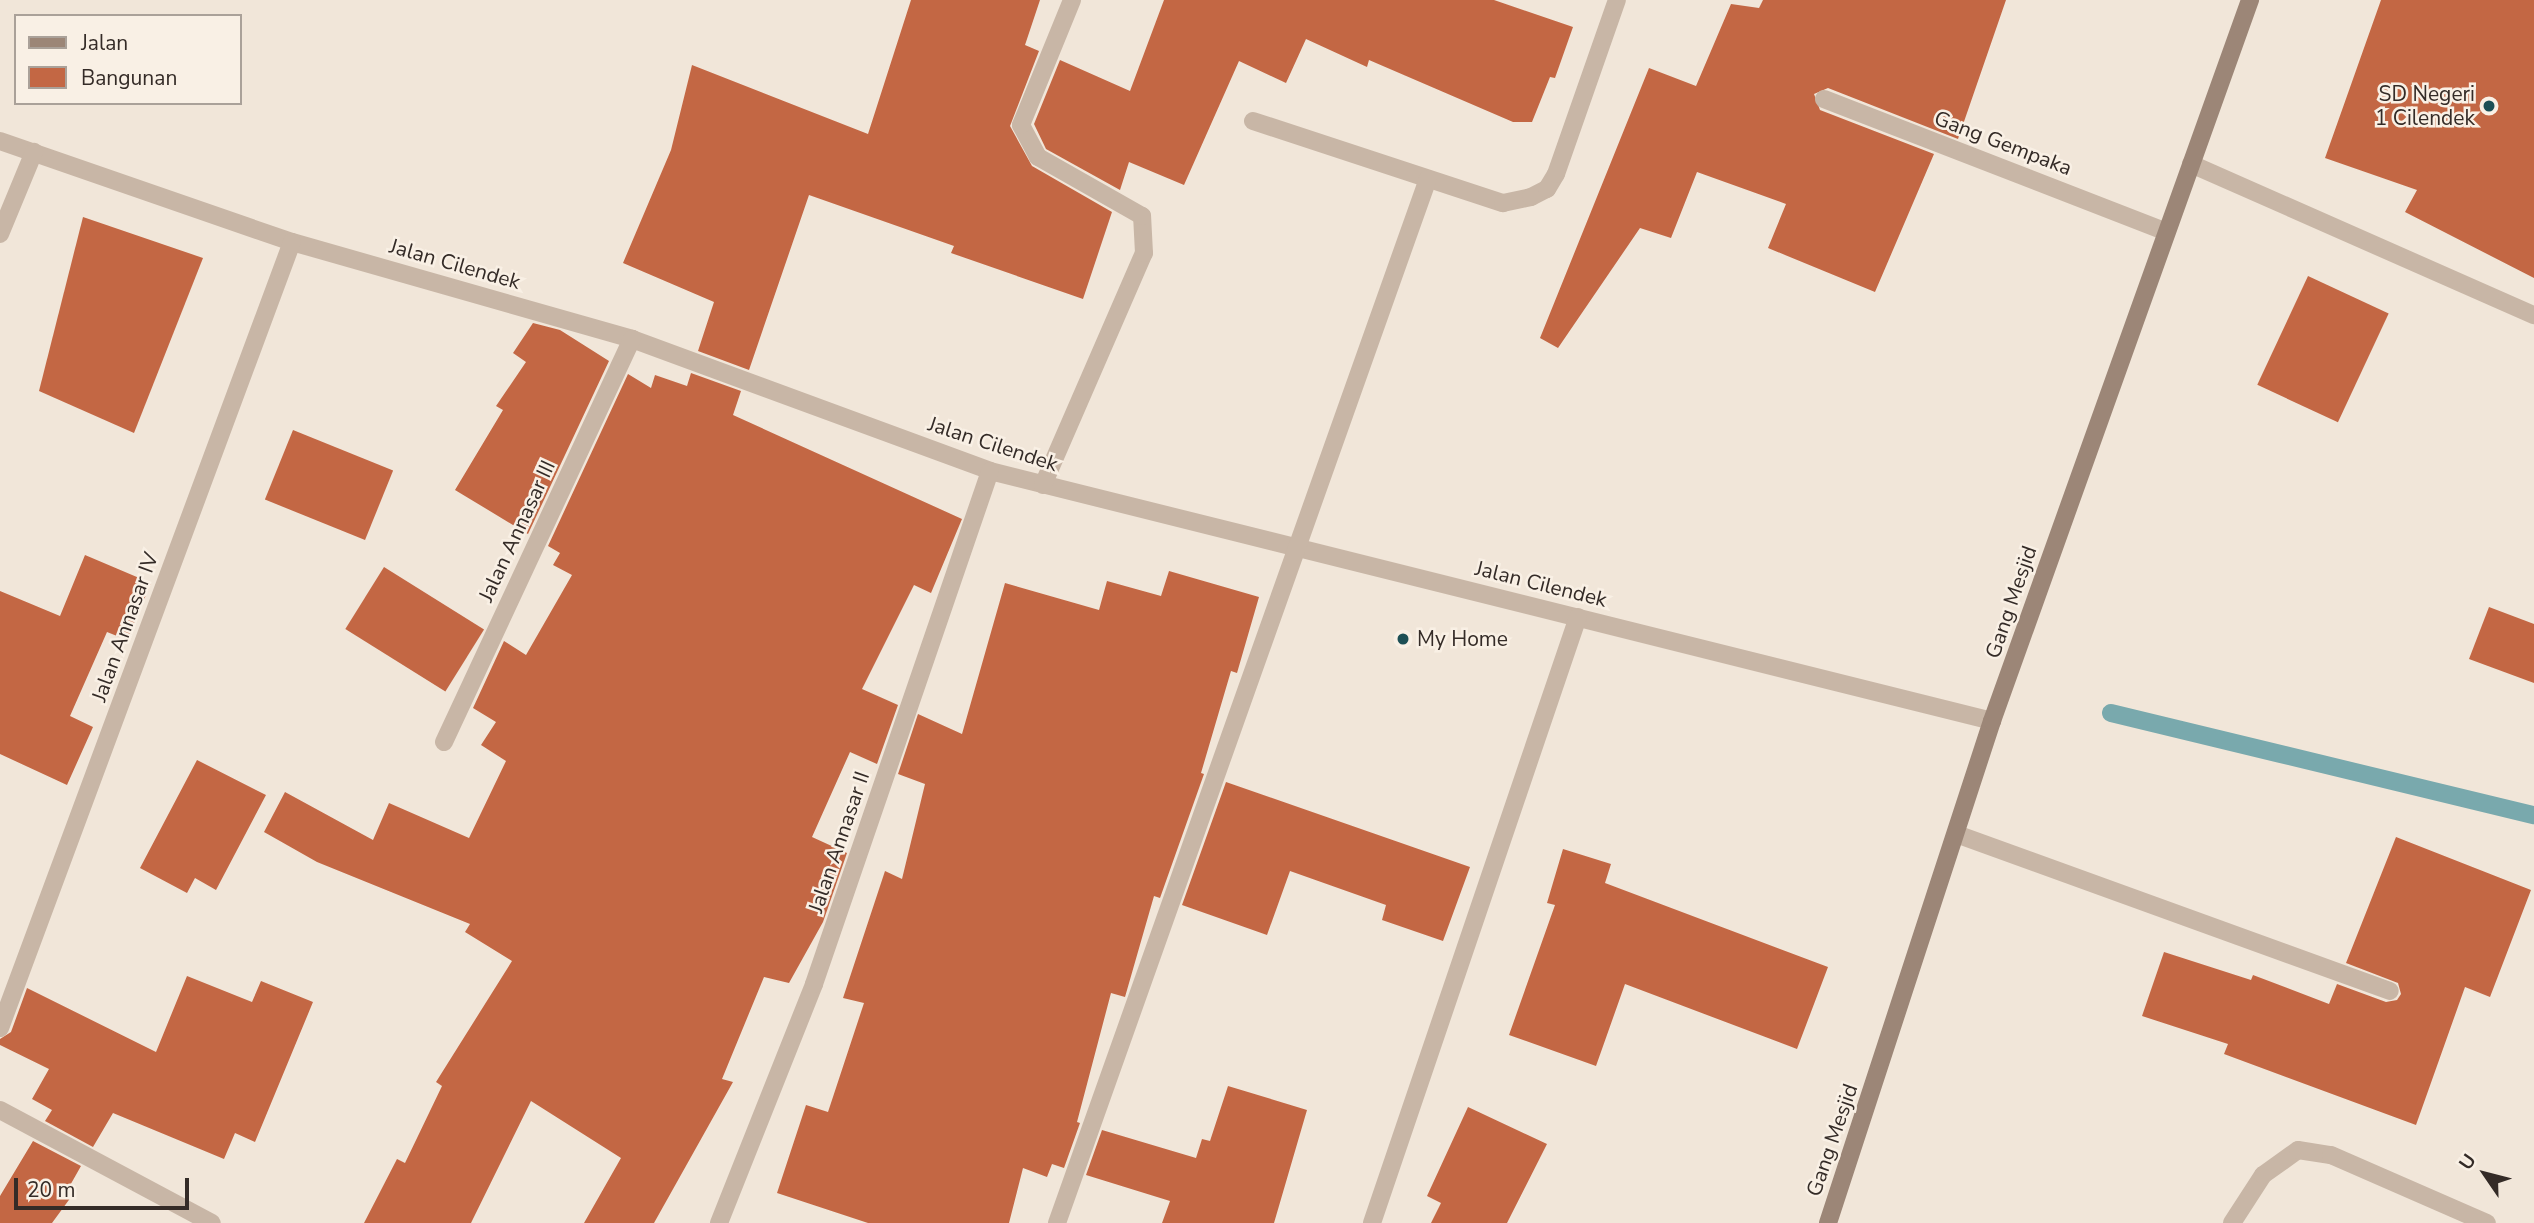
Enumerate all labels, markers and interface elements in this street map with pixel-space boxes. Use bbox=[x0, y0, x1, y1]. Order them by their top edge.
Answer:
legend bbox=[14, 14, 242, 105]
text: Jalan bbox=[81, 29, 128, 57]
text: Bangunan bbox=[81, 64, 177, 92]
place label: SD Negeri 1 Cilendek bbox=[2375, 81, 2475, 131]
marker: SD Negeri 1 Cilendek bbox=[2481, 98, 2497, 114]
street label: Gang Gempaka bbox=[1931, 105, 2075, 181]
street label: Jalan Cilendek bbox=[387, 233, 523, 295]
street label: Jalan Cilendek bbox=[925, 411, 1061, 477]
street label: Jalan Annasar III bbox=[473, 456, 561, 606]
street label: Gang Mesjid bbox=[1980, 542, 2042, 662]
street label: Jalan Annasar IV bbox=[86, 549, 164, 705]
street label: Jalan Cilendek bbox=[1473, 555, 1609, 613]
place label: My Home bbox=[1417, 626, 1508, 652]
marker: My Home bbox=[1395, 631, 1411, 647]
street label: Jalan Annasar II bbox=[803, 768, 875, 916]
street label: Gang Mesjid bbox=[1801, 1080, 1863, 1200]
north arrow bbox=[2450, 1139, 2520, 1209]
text: U bbox=[2453, 1149, 2482, 1175]
scale bar bbox=[18, 1164, 192, 1208]
text: 20 m bbox=[27, 1176, 76, 1204]

